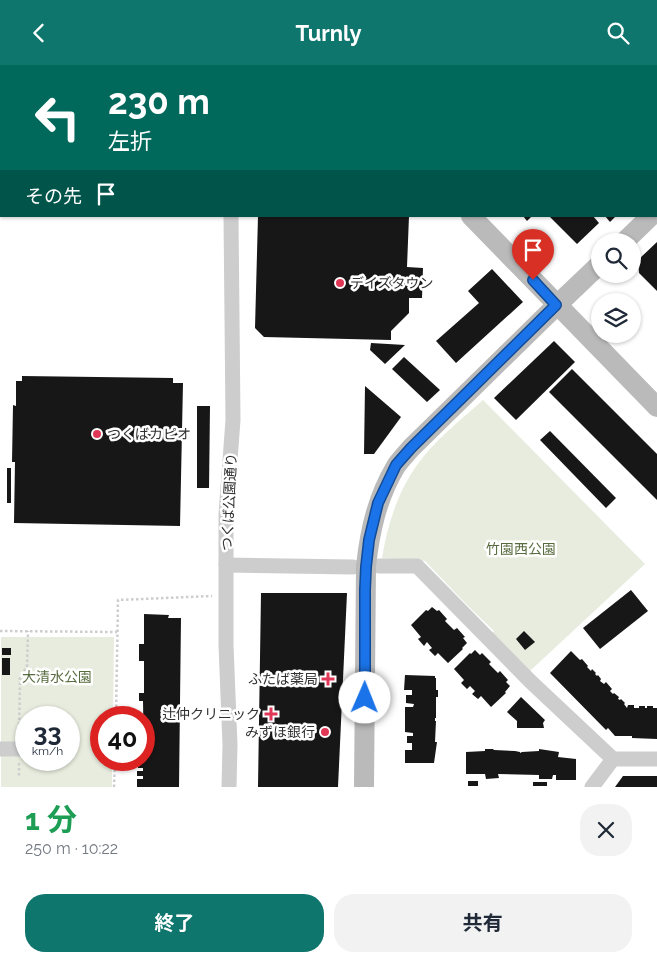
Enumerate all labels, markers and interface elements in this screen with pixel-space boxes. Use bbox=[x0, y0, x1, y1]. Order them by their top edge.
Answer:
icon: back bbox=[25, 19, 53, 47]
icon: search bbox=[604, 19, 632, 47]
text: Turnly bbox=[295, 20, 362, 46]
text: 230 m bbox=[108, 81, 210, 122]
icon: left bbox=[25, 85, 90, 150]
text: 左折 bbox=[108, 128, 152, 154]
icon: arrive bbox=[92, 180, 120, 208]
text: その先 bbox=[25, 185, 82, 207]
pin bbox=[512, 229, 554, 280]
map controls bbox=[591, 233, 641, 343]
button: search bbox=[591, 233, 641, 283]
icon: arrive bbox=[519, 236, 547, 264]
place label: デイズタウン bbox=[350, 275, 434, 291]
marker: デイズタウン bbox=[334, 277, 346, 289]
button: layers bbox=[591, 293, 641, 343]
place label: つくばカピオ bbox=[107, 426, 191, 442]
marker: つくばカピオ bbox=[91, 428, 103, 440]
street label: つくば公園通り bbox=[218, 453, 240, 551]
park label: 竹園西公園 bbox=[486, 541, 556, 557]
park label: 大清水公園 bbox=[22, 669, 92, 685]
place label: ふたば薬局 bbox=[248, 671, 318, 687]
position arrow bbox=[338, 671, 390, 723]
marker: ふたば薬局 bbox=[322, 673, 334, 685]
speed limit sign: 40 bbox=[90, 706, 155, 771]
place label: 辻仲クリニック bbox=[162, 706, 260, 722]
marker: 辻仲クリニック bbox=[264, 707, 278, 721]
text: 33 bbox=[34, 717, 61, 747]
place label: みずほ銀行 bbox=[245, 724, 315, 740]
marker: みずほ銀行 bbox=[319, 726, 331, 738]
text: km/h bbox=[32, 744, 63, 758]
text: 1 分 bbox=[25, 802, 77, 837]
button: close bbox=[580, 804, 632, 856]
text: 250 m · 10:22 bbox=[25, 839, 118, 858]
button: 終了 bbox=[25, 894, 324, 952]
button: 共有 bbox=[334, 894, 632, 952]

